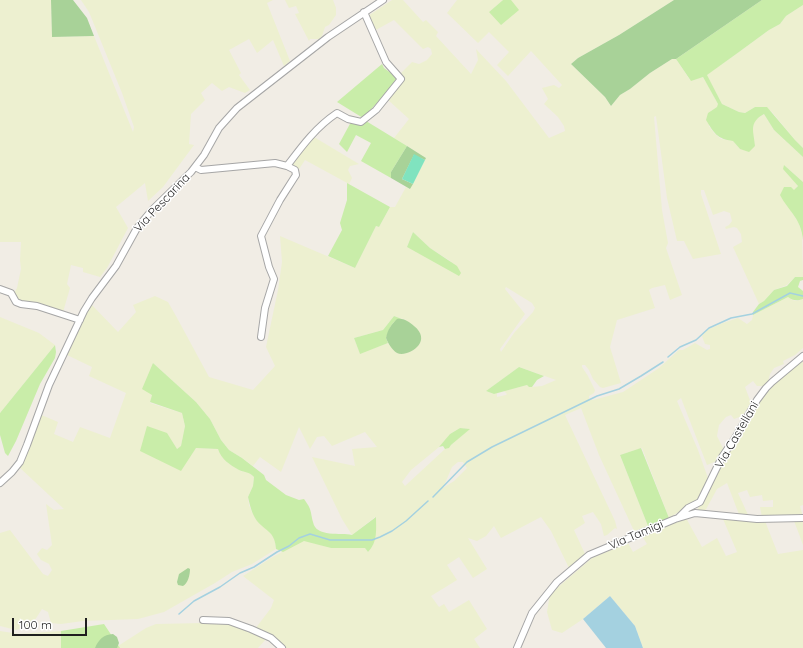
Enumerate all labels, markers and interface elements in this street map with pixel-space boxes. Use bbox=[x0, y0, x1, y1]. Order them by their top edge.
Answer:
street label: Via Pescarina bbox=[131, 171, 193, 235]
street label: Via Castellani bbox=[712, 399, 762, 471]
street label: Via Tamigi bbox=[606, 517, 666, 553]
scale bar bbox=[14, 610, 89, 636]
text: 100 m bbox=[19, 617, 52, 632]

